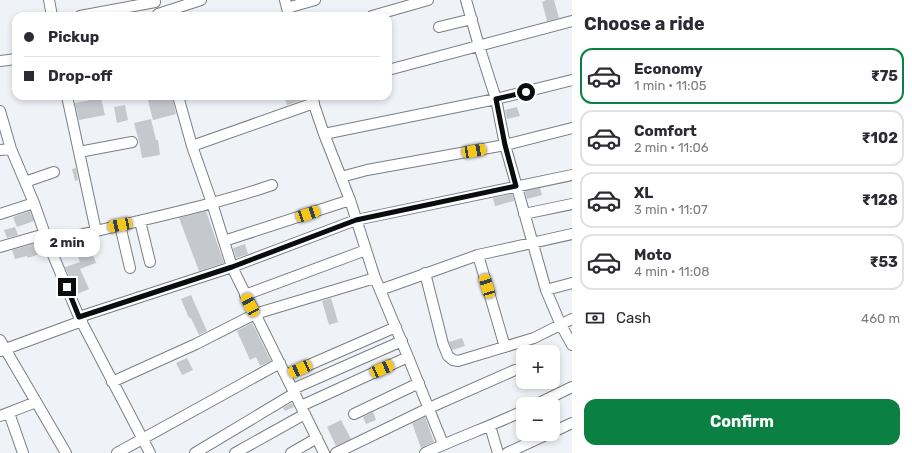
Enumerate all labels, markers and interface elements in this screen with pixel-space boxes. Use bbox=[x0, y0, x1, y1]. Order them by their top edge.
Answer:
text: Choose a ride bbox=[584, 13, 705, 35]
text: Pickup bbox=[48, 28, 99, 46]
icon: car bbox=[586, 58, 622, 94]
text: Economy bbox=[634, 60, 703, 78]
text: Drop-off bbox=[48, 67, 112, 85]
text: ₹75 bbox=[871, 67, 898, 85]
text: 1 min · 11:05 bbox=[634, 78, 706, 93]
route start bbox=[517, 83, 535, 101]
icon: car bbox=[586, 120, 622, 156]
text: Comfort bbox=[634, 122, 697, 140]
text: ₹102 bbox=[862, 129, 898, 147]
text: 2 min · 11:06 bbox=[634, 140, 709, 155]
car bbox=[461, 143, 487, 159]
icon: car bbox=[586, 182, 622, 218]
text: XL bbox=[634, 184, 653, 202]
text: ₹128 bbox=[862, 191, 898, 209]
text: 3 min · 11:07 bbox=[634, 202, 708, 217]
car bbox=[295, 205, 321, 223]
car bbox=[107, 217, 133, 233]
callout: 2 min bbox=[34, 229, 100, 257]
text: 2 min bbox=[49, 235, 85, 250]
icon: car bbox=[586, 244, 622, 280]
text: Moto bbox=[634, 246, 672, 264]
text: ₹53 bbox=[869, 253, 898, 271]
text: 4 min · 11:08 bbox=[634, 264, 709, 279]
car bbox=[478, 273, 496, 299]
route end bbox=[58, 278, 76, 296]
car bbox=[239, 292, 261, 318]
icon: cash bbox=[584, 307, 606, 329]
text: Cash bbox=[616, 309, 651, 327]
text: 460 m bbox=[861, 311, 900, 326]
map controls bbox=[516, 345, 560, 441]
button: + bbox=[516, 345, 560, 389]
car bbox=[287, 359, 313, 379]
car bbox=[369, 359, 395, 379]
button: − bbox=[516, 397, 560, 441]
button: Confirm bbox=[584, 399, 900, 445]

